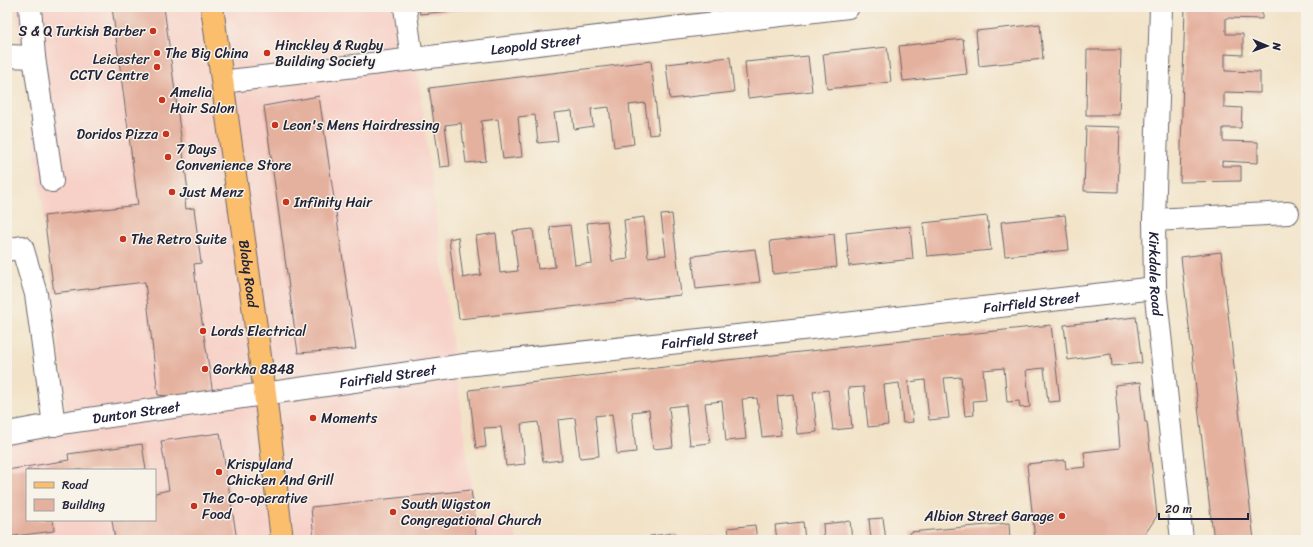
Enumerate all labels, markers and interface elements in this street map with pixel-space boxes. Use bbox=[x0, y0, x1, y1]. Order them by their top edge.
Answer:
place label: S & Q Turkish Barber bbox=[18, 19, 146, 44]
marker: S & Q Turkish Barber bbox=[148, 26, 158, 36]
north arrow bbox=[1247, 26, 1287, 66]
street label: Leopold Street bbox=[489, 27, 584, 63]
place label: Hinckley & Rugby Building Society bbox=[275, 33, 384, 74]
place label: The Big China bbox=[165, 41, 249, 66]
text: N bbox=[1267, 41, 1286, 51]
place label: Leicester CCTV Centre bbox=[70, 47, 150, 88]
marker: The Big China bbox=[152, 48, 162, 58]
marker: Hinckley & Rugby Building Society bbox=[262, 48, 272, 58]
marker: Leicester CCTV Centre bbox=[152, 62, 162, 72]
place label: Amelia Hair Salon bbox=[169, 80, 235, 121]
marker: Amelia Hair Salon bbox=[157, 95, 167, 105]
place label: Leon's Mens Hairdressing bbox=[283, 113, 440, 138]
marker: Leon's Mens Hairdressing bbox=[270, 120, 280, 130]
place label: Doridos Pizza bbox=[77, 122, 159, 147]
marker: Doridos Pizza bbox=[161, 129, 171, 139]
place label: 7 Days Convenience Store bbox=[176, 137, 291, 178]
marker: 7 Days Convenience Store bbox=[163, 152, 173, 162]
place label: Just Menz bbox=[179, 180, 244, 205]
marker: Just Menz bbox=[167, 187, 177, 197]
place label: Infinity Hair bbox=[293, 190, 373, 215]
marker: Infinity Hair bbox=[281, 197, 291, 207]
place label: The Retro Suite bbox=[131, 227, 227, 252]
street label: Kirkdale Road bbox=[1141, 231, 1170, 319]
marker: The Retro Suite bbox=[118, 234, 128, 244]
street label: Blaby Road bbox=[231, 238, 265, 311]
street label: Fairfield Street bbox=[982, 285, 1083, 321]
place label: Lords Electrical bbox=[211, 319, 307, 344]
street label: Fairfield Street bbox=[660, 322, 761, 357]
marker: Lords Electrical bbox=[198, 326, 208, 336]
place label: Gorkha 8848 bbox=[213, 357, 295, 382]
street label: Fairfield Street bbox=[338, 357, 439, 396]
marker: Gorkha 8848 bbox=[200, 364, 210, 374]
street label: Dunton Street bbox=[91, 394, 183, 431]
place label: Moments bbox=[321, 406, 378, 431]
marker: Moments bbox=[308, 413, 318, 423]
place label: Krispyland Chicken And Grill bbox=[227, 452, 335, 493]
marker: Krispyland Chicken And Grill bbox=[214, 467, 224, 477]
legend bbox=[26, 469, 156, 521]
text: Road bbox=[62, 474, 89, 496]
place label: The Co-operative Food bbox=[202, 486, 308, 527]
place label: South Wigston Congregational Church bbox=[401, 492, 542, 533]
text: Building bbox=[62, 494, 105, 516]
scale bar bbox=[1159, 495, 1248, 521]
text: 20 m bbox=[1165, 498, 1192, 520]
marker: The Co-operative Food bbox=[189, 501, 199, 511]
place label: Albion Street Garage bbox=[923, 504, 1054, 529]
marker: South Wigston Congregational Church bbox=[388, 507, 398, 517]
marker: Albion Street Garage bbox=[1057, 511, 1067, 521]

